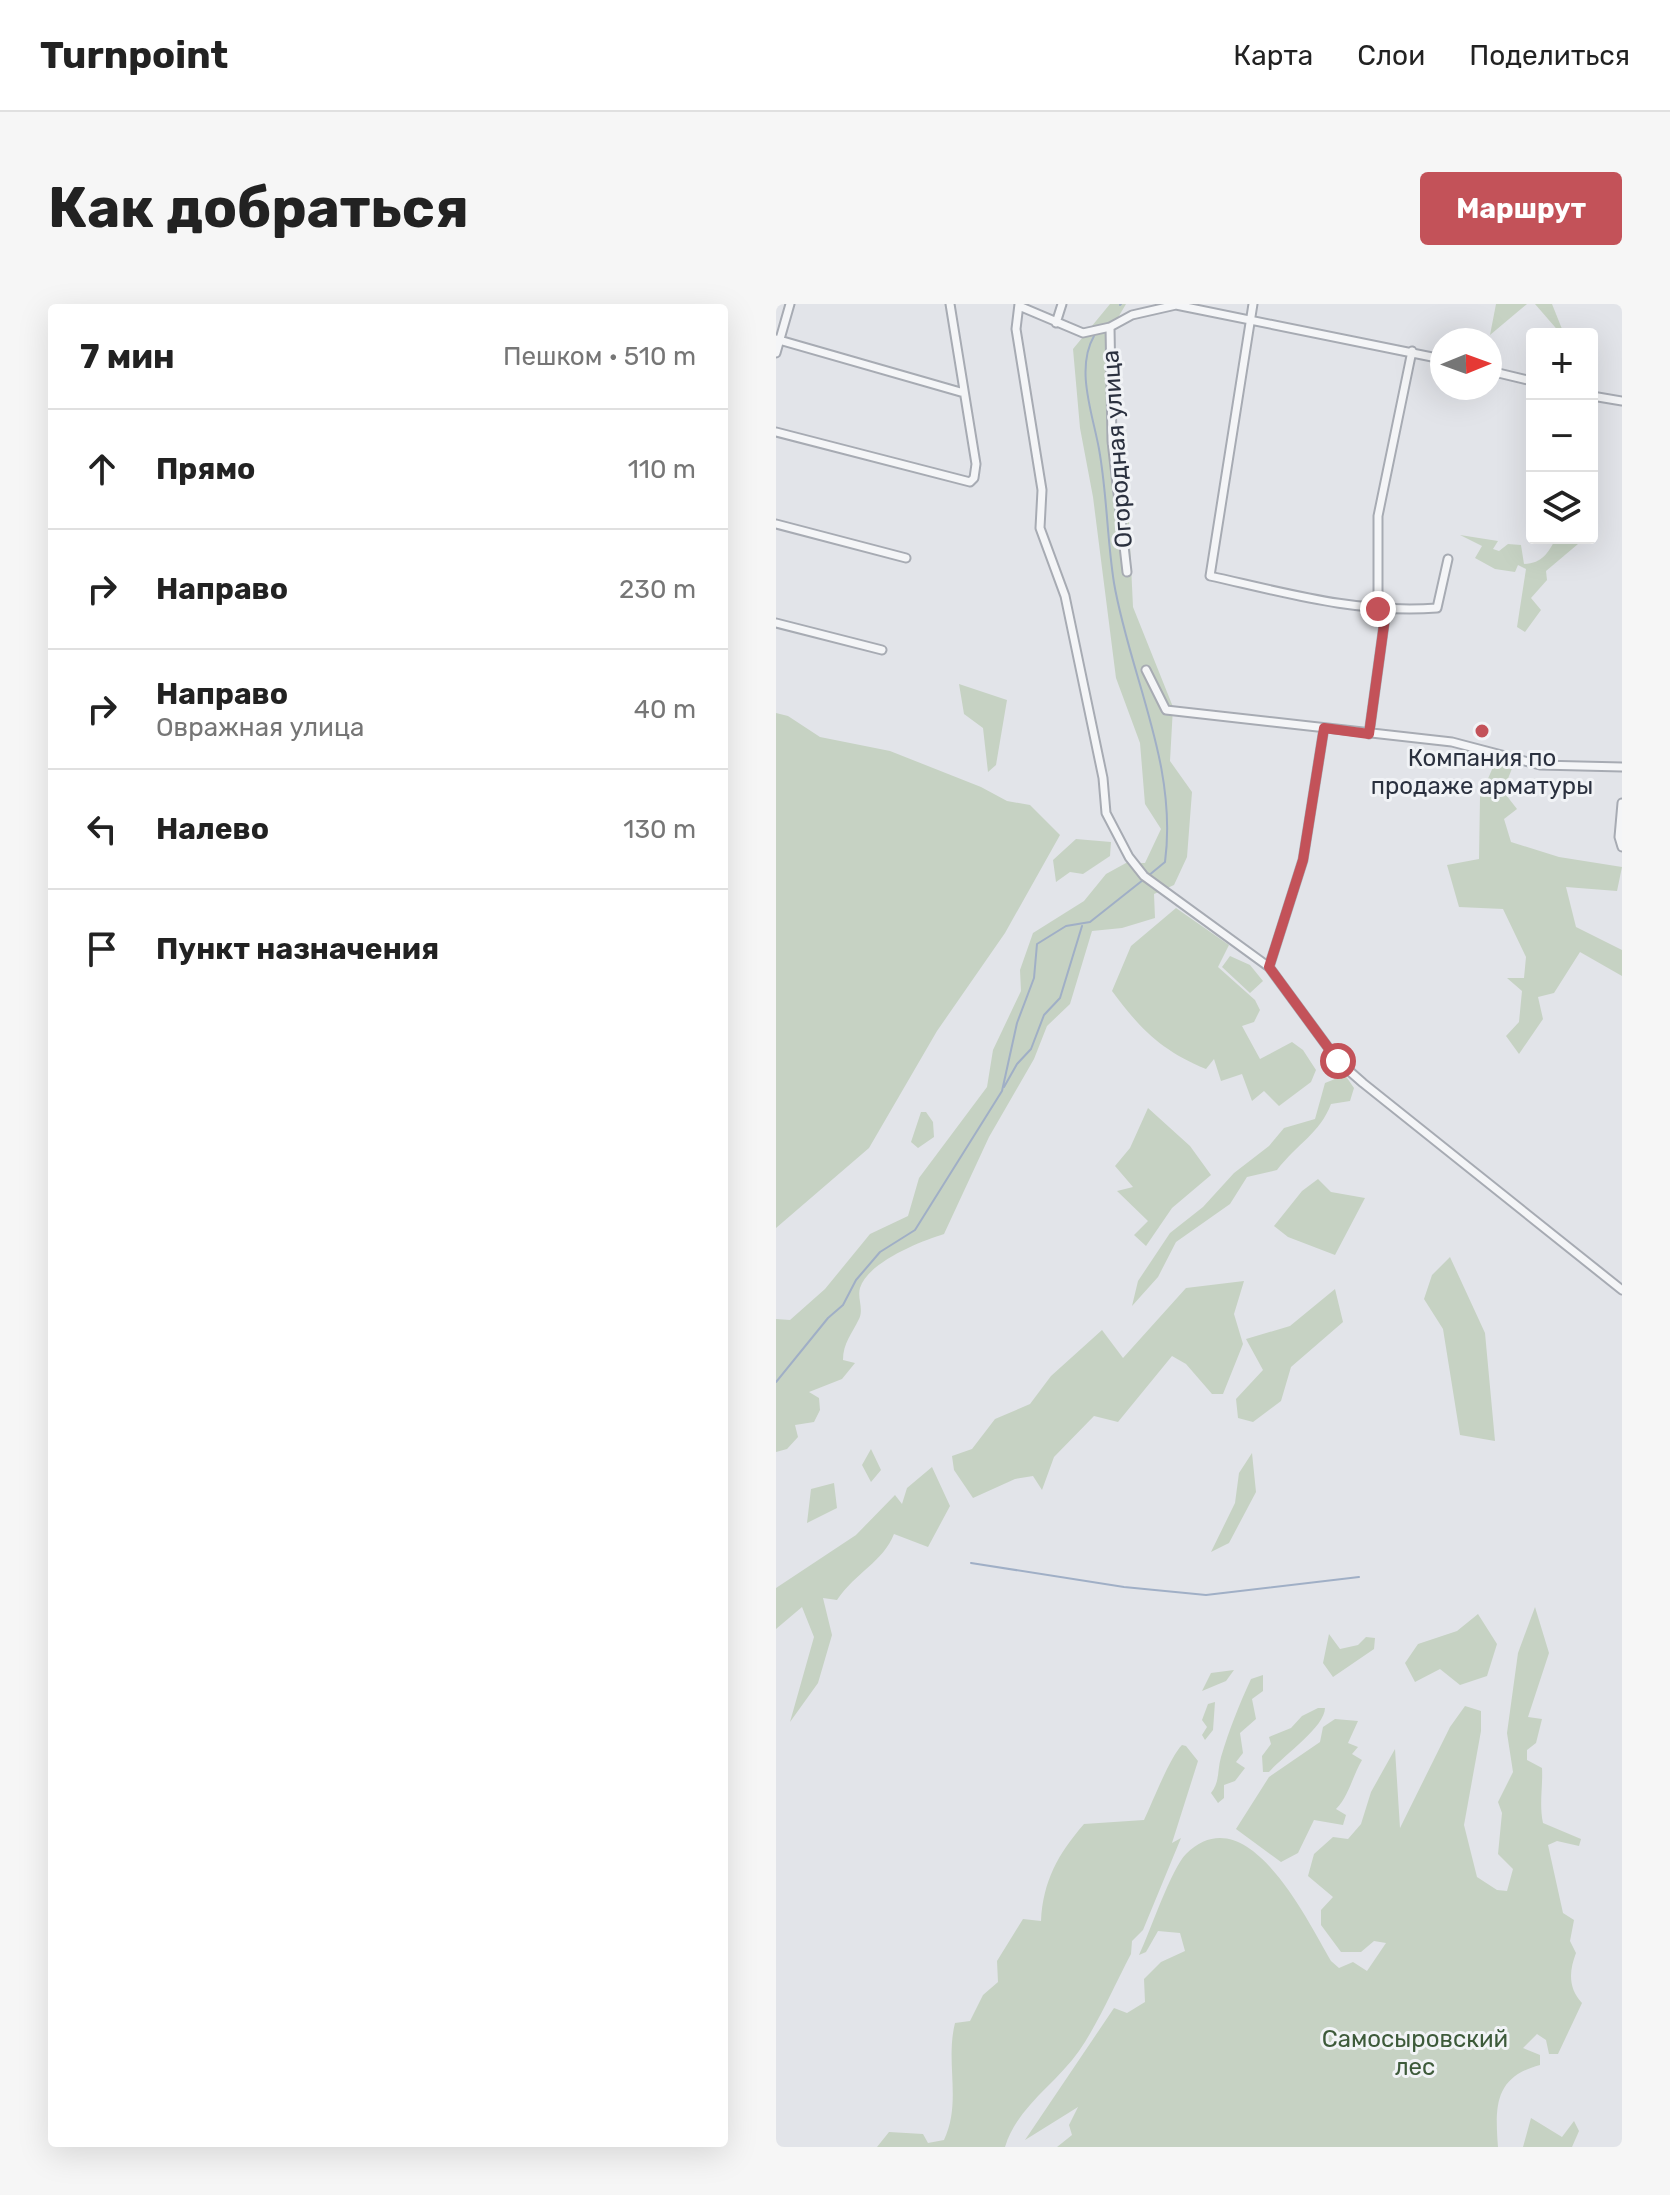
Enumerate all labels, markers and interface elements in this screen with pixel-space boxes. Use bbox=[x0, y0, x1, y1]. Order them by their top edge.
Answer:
text: Turnpoint bbox=[40, 32, 228, 78]
text: Карта bbox=[1233, 39, 1313, 72]
text: Слои bbox=[1357, 39, 1425, 72]
text: Поделиться bbox=[1469, 39, 1630, 72]
button: Маршрут bbox=[1420, 172, 1622, 245]
text: Как добраться bbox=[48, 175, 469, 241]
north arrow bbox=[1430, 328, 1502, 400]
map controls bbox=[1526, 328, 1598, 544]
button: + bbox=[1526, 328, 1598, 400]
text: 7 мин bbox=[80, 336, 175, 377]
text: Пешком · 510 m bbox=[503, 341, 696, 372]
street label: Огородная улица bbox=[1096, 349, 1138, 549]
button: − bbox=[1526, 400, 1598, 472]
icon: ahead bbox=[80, 447, 124, 491]
text: Прямо bbox=[156, 451, 255, 487]
text: 110 m bbox=[628, 454, 696, 485]
button: layers bbox=[1526, 472, 1598, 544]
icon: right bbox=[80, 567, 124, 611]
text: Направо bbox=[156, 571, 288, 607]
text: 230 m bbox=[619, 574, 696, 605]
route end bbox=[1360, 591, 1396, 627]
text: Направо bbox=[156, 676, 288, 712]
icon: right bbox=[80, 687, 124, 731]
text: 40 m bbox=[634, 694, 696, 725]
text: Овражная улица bbox=[156, 712, 364, 743]
marker: Компания по продаже арматуры bbox=[1473, 722, 1491, 740]
place label: Компания по продаже арматуры bbox=[1371, 744, 1593, 800]
icon: left bbox=[80, 807, 124, 851]
text: Налево bbox=[156, 811, 269, 847]
text: 130 m bbox=[623, 814, 696, 845]
icon: arrive bbox=[80, 927, 124, 971]
text: Пункт назначения bbox=[156, 931, 439, 967]
route start bbox=[1320, 1043, 1356, 1079]
park label: Самосыровский лес bbox=[1322, 2025, 1508, 2081]

